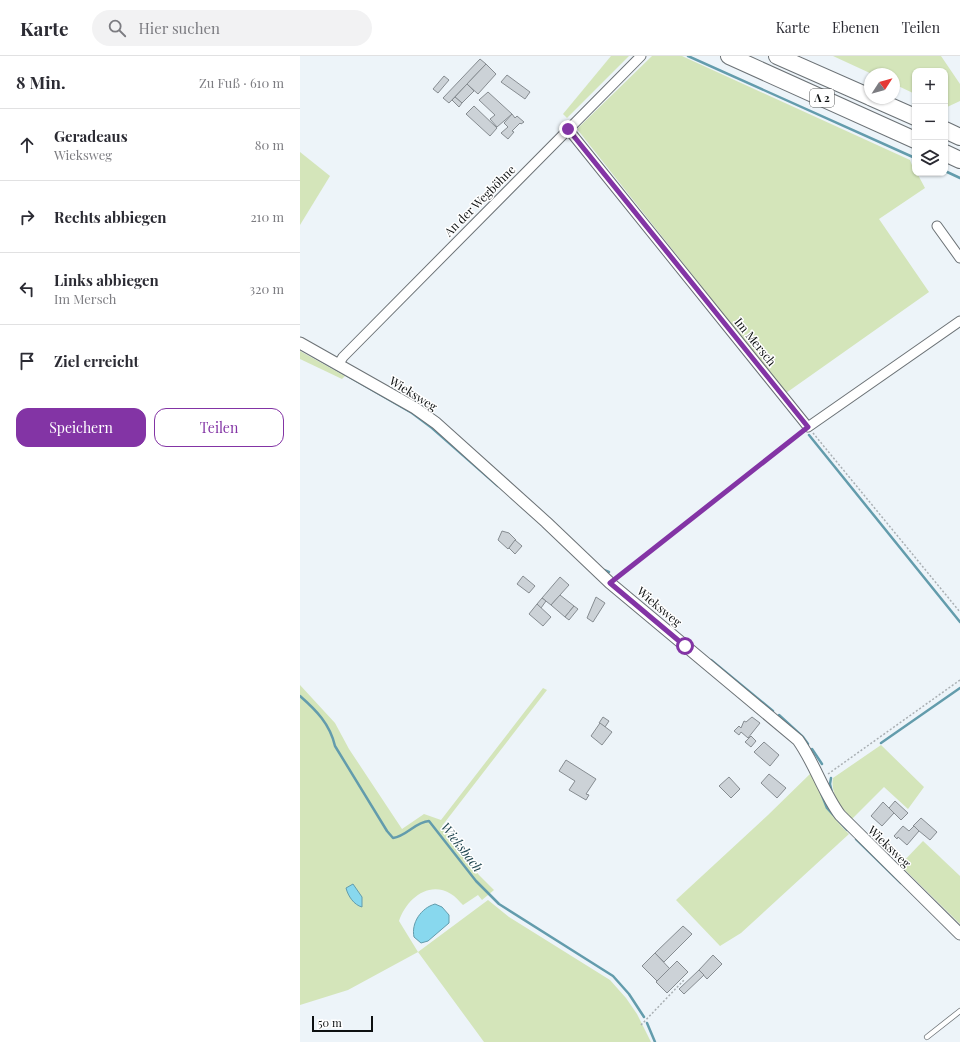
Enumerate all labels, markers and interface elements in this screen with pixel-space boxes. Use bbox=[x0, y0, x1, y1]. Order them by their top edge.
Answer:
search box bbox=[92, 10, 372, 46]
text: Karte bbox=[20, 15, 68, 41]
icon: search bbox=[106, 17, 128, 39]
text: Hier suchen bbox=[138, 18, 220, 38]
text: Karte bbox=[776, 18, 810, 37]
text: Ebenen bbox=[832, 18, 879, 37]
text: Teilen bbox=[901, 18, 940, 37]
north arrow bbox=[864, 68, 900, 104]
map controls bbox=[912, 68, 948, 176]
button: + bbox=[912, 68, 948, 104]
text: 8 Min. bbox=[16, 71, 66, 93]
text: Zu Fuß · 610 m bbox=[199, 74, 284, 91]
road number: A 2 bbox=[810, 89, 834, 107]
button: − bbox=[912, 104, 948, 140]
route end bbox=[559, 120, 577, 138]
text: Geradeaus bbox=[54, 126, 128, 146]
icon: ahead bbox=[16, 134, 38, 156]
text: 80 m bbox=[255, 136, 284, 153]
button: layers bbox=[912, 140, 948, 176]
text: Wieksweg bbox=[54, 146, 112, 163]
street label: An der Wegböhne bbox=[440, 161, 518, 240]
icon: right bbox=[16, 206, 38, 228]
text: Rechts abbiegen bbox=[54, 207, 167, 227]
text: 210 m bbox=[250, 208, 284, 225]
text: Links abbiegen bbox=[54, 270, 159, 290]
icon: left bbox=[16, 278, 38, 300]
text: 320 m bbox=[249, 280, 284, 297]
text: Im Mersch bbox=[54, 290, 116, 307]
street label: Im Mersch bbox=[731, 314, 780, 369]
icon: arrive bbox=[16, 350, 38, 372]
text: Ziel erreicht bbox=[54, 351, 139, 371]
street label: Wieksweg bbox=[386, 372, 441, 415]
button: Speichern bbox=[16, 408, 146, 447]
button: Teilen bbox=[154, 408, 284, 447]
street label: Wieksweg bbox=[633, 582, 686, 630]
route start bbox=[676, 637, 694, 655]
water label: Wieksbach bbox=[438, 818, 487, 875]
street label: Wieksweg bbox=[864, 821, 915, 871]
scale bar bbox=[312, 1014, 373, 1033]
text: 50 m bbox=[318, 1015, 342, 1030]

